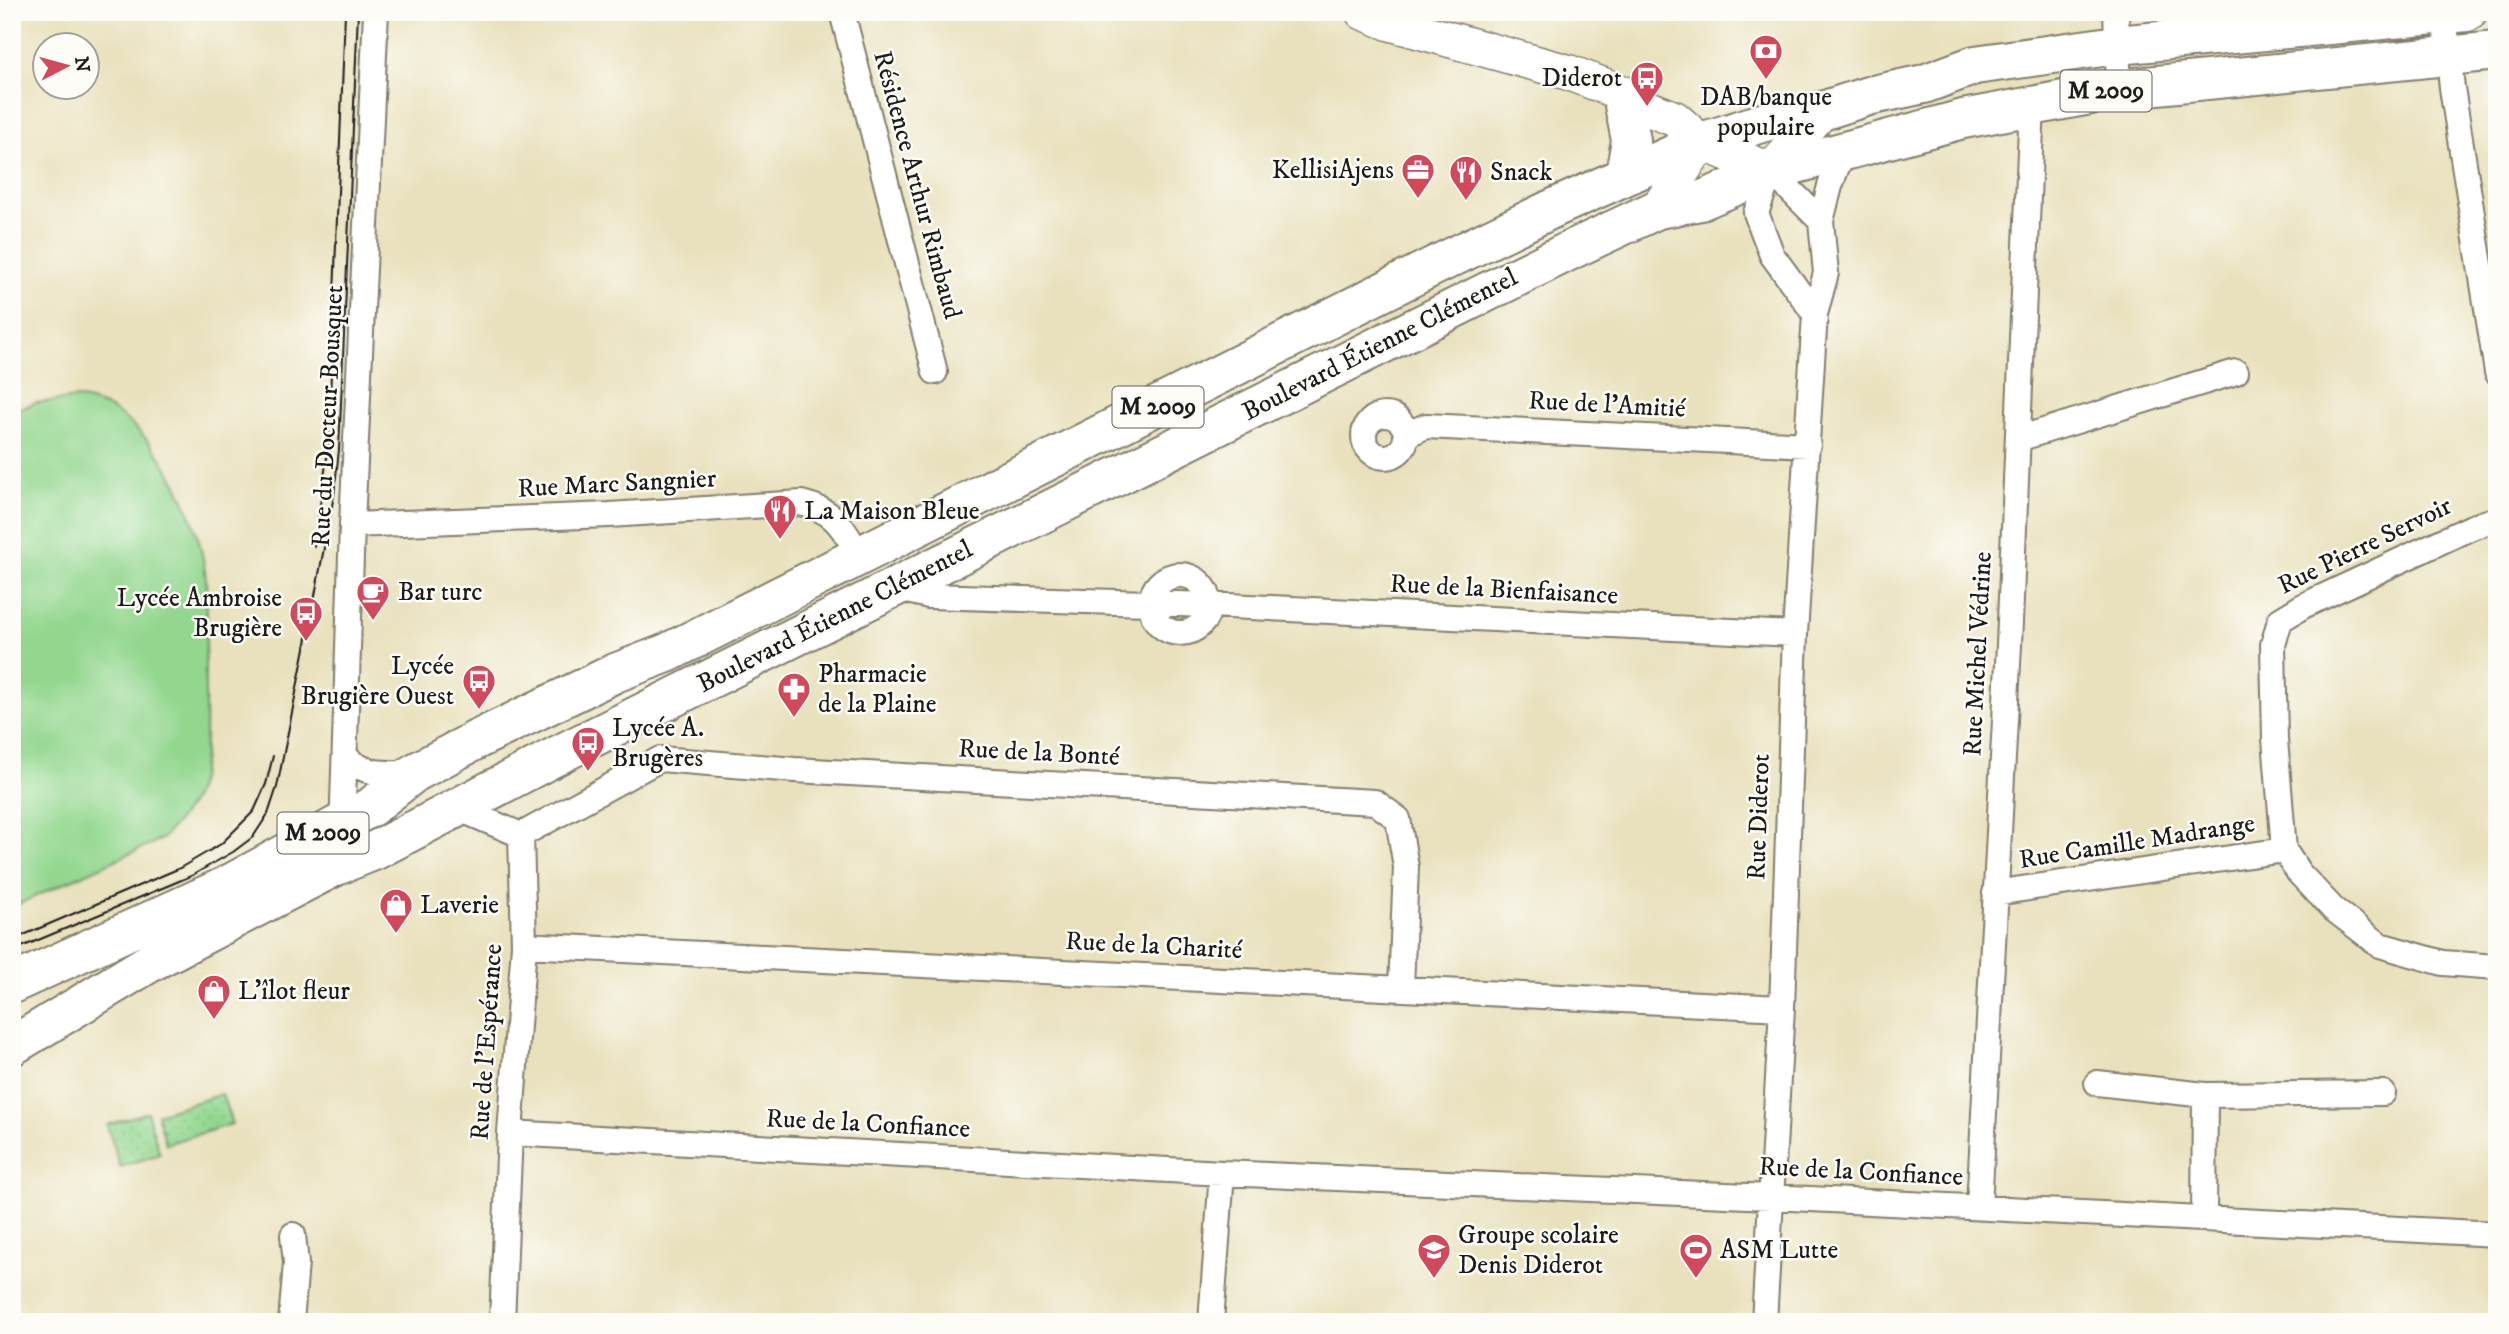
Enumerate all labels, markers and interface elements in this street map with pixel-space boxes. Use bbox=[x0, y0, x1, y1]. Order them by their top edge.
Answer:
north arrow bbox=[32, 32, 102, 102]
bank icon: DAB/banque populaire bbox=[1747, 32, 1785, 81]
street label: Résidence Arthur Rimbaud bbox=[865, 47, 969, 323]
text: N bbox=[69, 55, 94, 74]
bus stop icon: Diderot bbox=[1628, 59, 1666, 108]
place label: Diderot bbox=[1542, 62, 1622, 95]
road number: M 2009 bbox=[2060, 70, 2152, 112]
place label: DAB/banque populaire bbox=[1700, 81, 1832, 144]
office icon: KellisiAjens bbox=[1399, 151, 1437, 200]
restaurant icon: Snack bbox=[1447, 153, 1485, 202]
place label: KellisiAjens bbox=[1272, 154, 1394, 187]
place label: Snack bbox=[1490, 156, 1552, 189]
street label: Boulevard Étienne Clémentel bbox=[1237, 261, 1523, 429]
street label: Rue du Docteur Bousquet bbox=[305, 284, 351, 548]
street label: Rue de l'Amitié bbox=[1527, 384, 1687, 426]
road number: M 2009 bbox=[1112, 386, 1204, 428]
street label: Rue Marc Sangnier bbox=[517, 462, 718, 506]
street label: Rue Pierre Servoir bbox=[2273, 490, 2458, 602]
restaurant icon: La Maison Bleue bbox=[761, 492, 799, 541]
place label: La Maison Bleue bbox=[804, 495, 980, 528]
street label: Boulevard Étienne Clémentel bbox=[692, 533, 978, 701]
street label: Rue Michel Védrine bbox=[1956, 551, 2000, 757]
street label: Rue de la Bienfaisance bbox=[1389, 568, 1619, 612]
cafe icon: Bar turc bbox=[354, 573, 392, 622]
place label: Bar turc bbox=[398, 576, 482, 609]
place label: Lycée Ambroise Brugière bbox=[117, 582, 282, 645]
bus stop icon: Lycée Ambroise Brugière bbox=[287, 594, 325, 643]
place label: Lycée Brugière Ouest bbox=[301, 650, 454, 713]
place label: Pharmacie de la Plaine bbox=[818, 658, 937, 721]
bus stop icon: Lycée Brugière Ouest bbox=[460, 662, 498, 711]
pharmacy icon: Pharmacie de la Plaine bbox=[775, 670, 813, 719]
place label: Lycée A. Brugères bbox=[612, 712, 704, 775]
bus stop icon: Lycée A. Brugères bbox=[569, 724, 607, 773]
street label: Rue de la Bonté bbox=[957, 732, 1121, 774]
street label: Rue Diderot bbox=[1740, 753, 1778, 881]
street label: Rue Camille Madrange bbox=[2017, 807, 2257, 877]
road number: M 2009 bbox=[278, 812, 368, 854]
shop icon: Laverie bbox=[377, 886, 415, 935]
place label: Laverie bbox=[420, 889, 499, 922]
street label: Rue de la Charité bbox=[1065, 925, 1244, 967]
street label: Rue de l'Espérance bbox=[464, 943, 510, 1141]
shop icon: L'îlot fleur bbox=[195, 972, 233, 1021]
place label: L'îlot fleur bbox=[238, 975, 350, 1008]
street label: Rue de la Confiance bbox=[765, 1102, 971, 1146]
street label: Rue de la Confiance bbox=[1758, 1150, 1964, 1194]
place label: Groupe scolaire Denis Diderot bbox=[1458, 1219, 1619, 1282]
school or university icon: Groupe scolaire Denis Diderot bbox=[1415, 1231, 1453, 1280]
sports icon: ASM Lutte bbox=[1677, 1231, 1715, 1280]
place label: ASM Lutte bbox=[1720, 1234, 1838, 1267]

